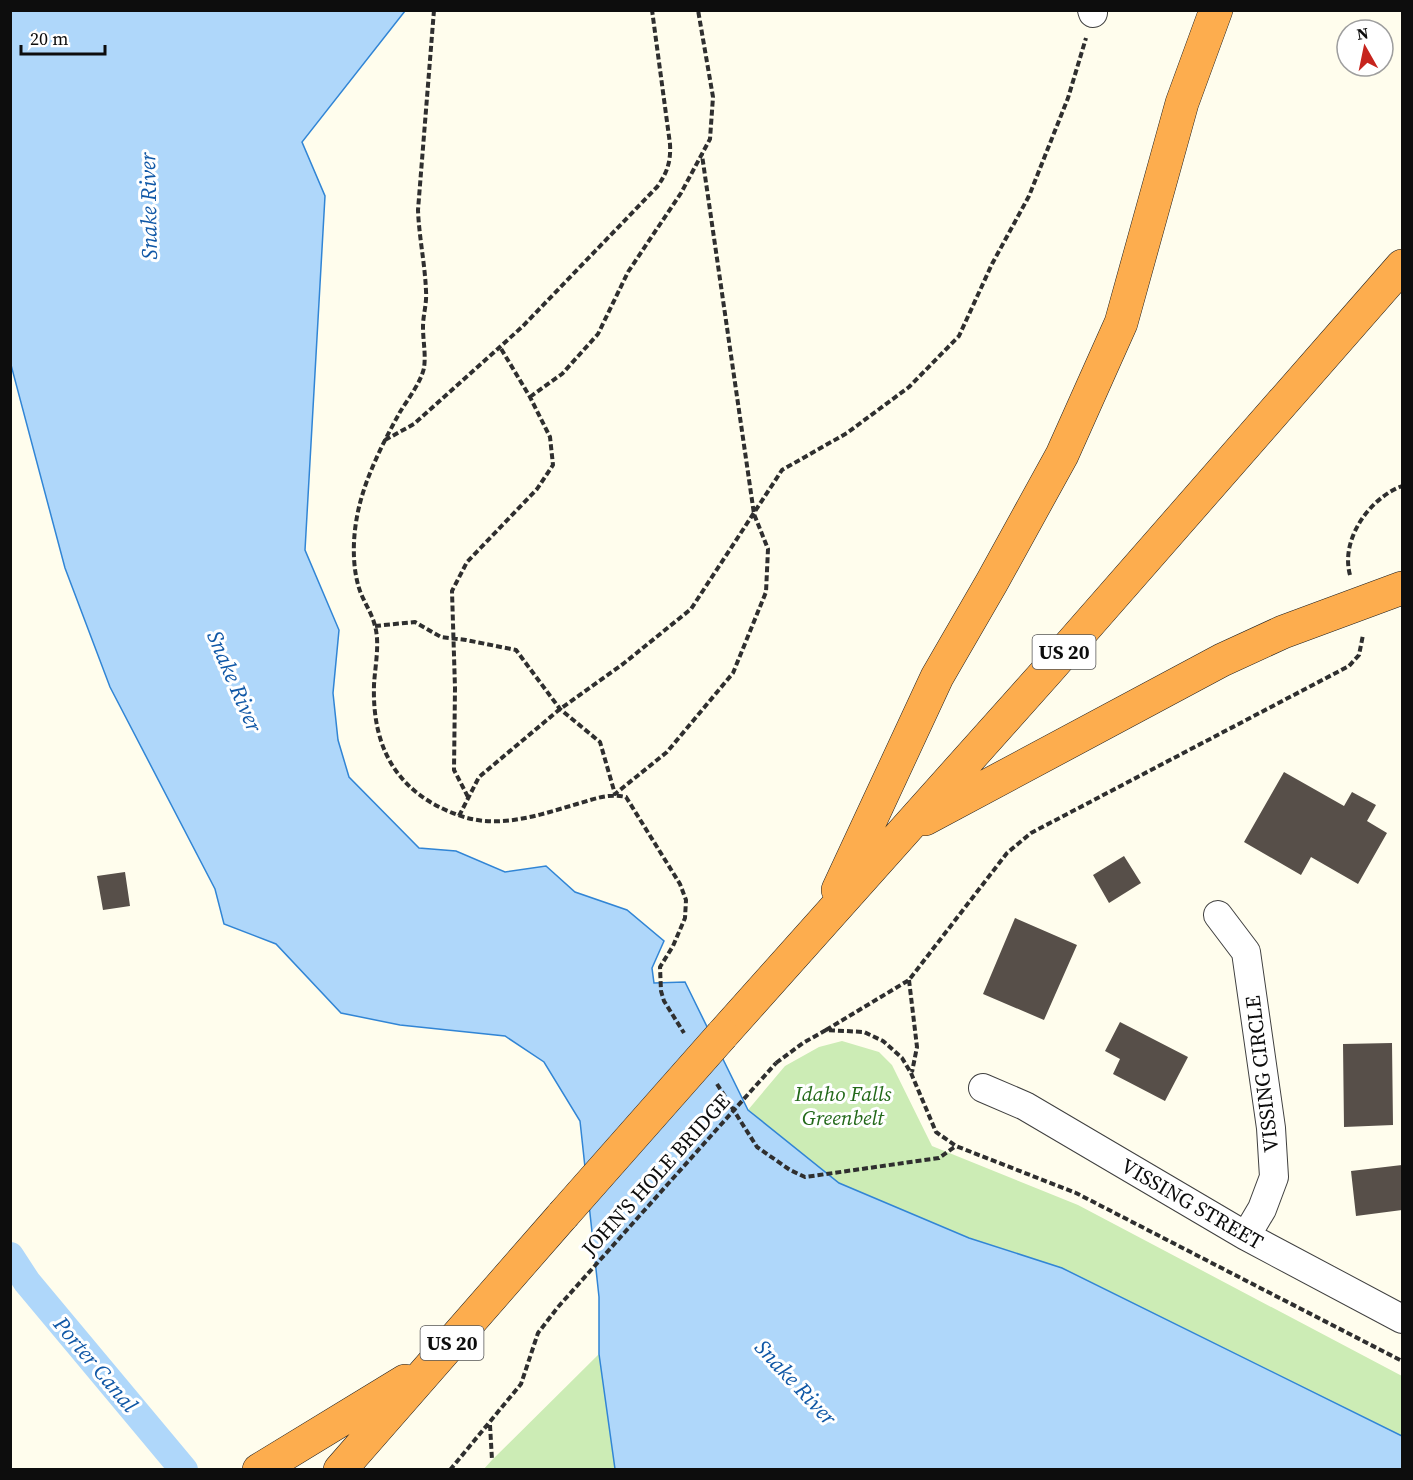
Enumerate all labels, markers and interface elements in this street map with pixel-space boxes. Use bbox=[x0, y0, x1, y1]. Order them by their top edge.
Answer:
scale bar bbox=[21, 18, 105, 56]
north arrow bbox=[1335, 18, 1395, 78]
text: N bbox=[1355, 21, 1370, 45]
text: 20 m bbox=[30, 26, 68, 51]
water label: Snake River bbox=[132, 151, 164, 260]
water label: Snake River bbox=[200, 626, 270, 737]
road number: US 20 bbox=[1032, 635, 1096, 669]
street label: VISSING CIRCLE bbox=[1238, 994, 1285, 1154]
park label: Idaho Falls Greenbelt bbox=[794, 1079, 892, 1132]
street label: JOHN'S HOLE BRIDGE bbox=[574, 1087, 736, 1263]
street label: VISSING STREET bbox=[1116, 1151, 1269, 1256]
water label: Porter Canal bbox=[46, 1309, 146, 1419]
road number: US 20 bbox=[420, 1326, 484, 1360]
water label: Snake River bbox=[748, 1333, 844, 1432]

